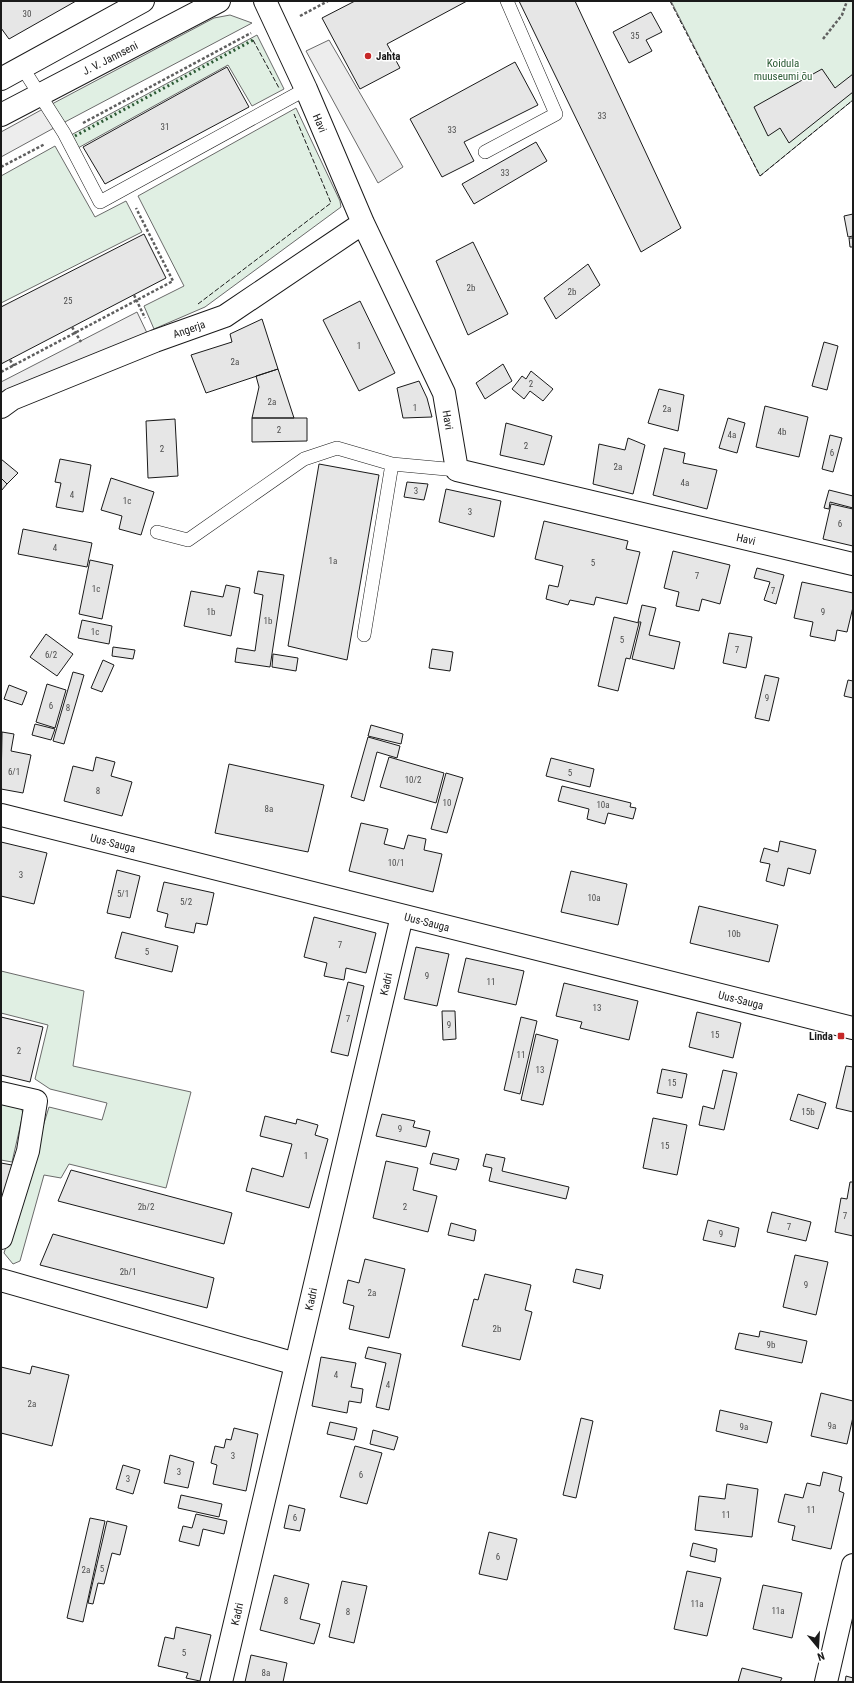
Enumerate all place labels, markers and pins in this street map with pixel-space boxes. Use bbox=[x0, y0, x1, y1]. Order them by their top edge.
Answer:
place label: Jahta bbox=[376, 50, 401, 63]
marker: Jahta bbox=[363, 51, 373, 61]
place label: Linda bbox=[809, 1030, 833, 1043]
marker: Linda bbox=[836, 1031, 846, 1041]

